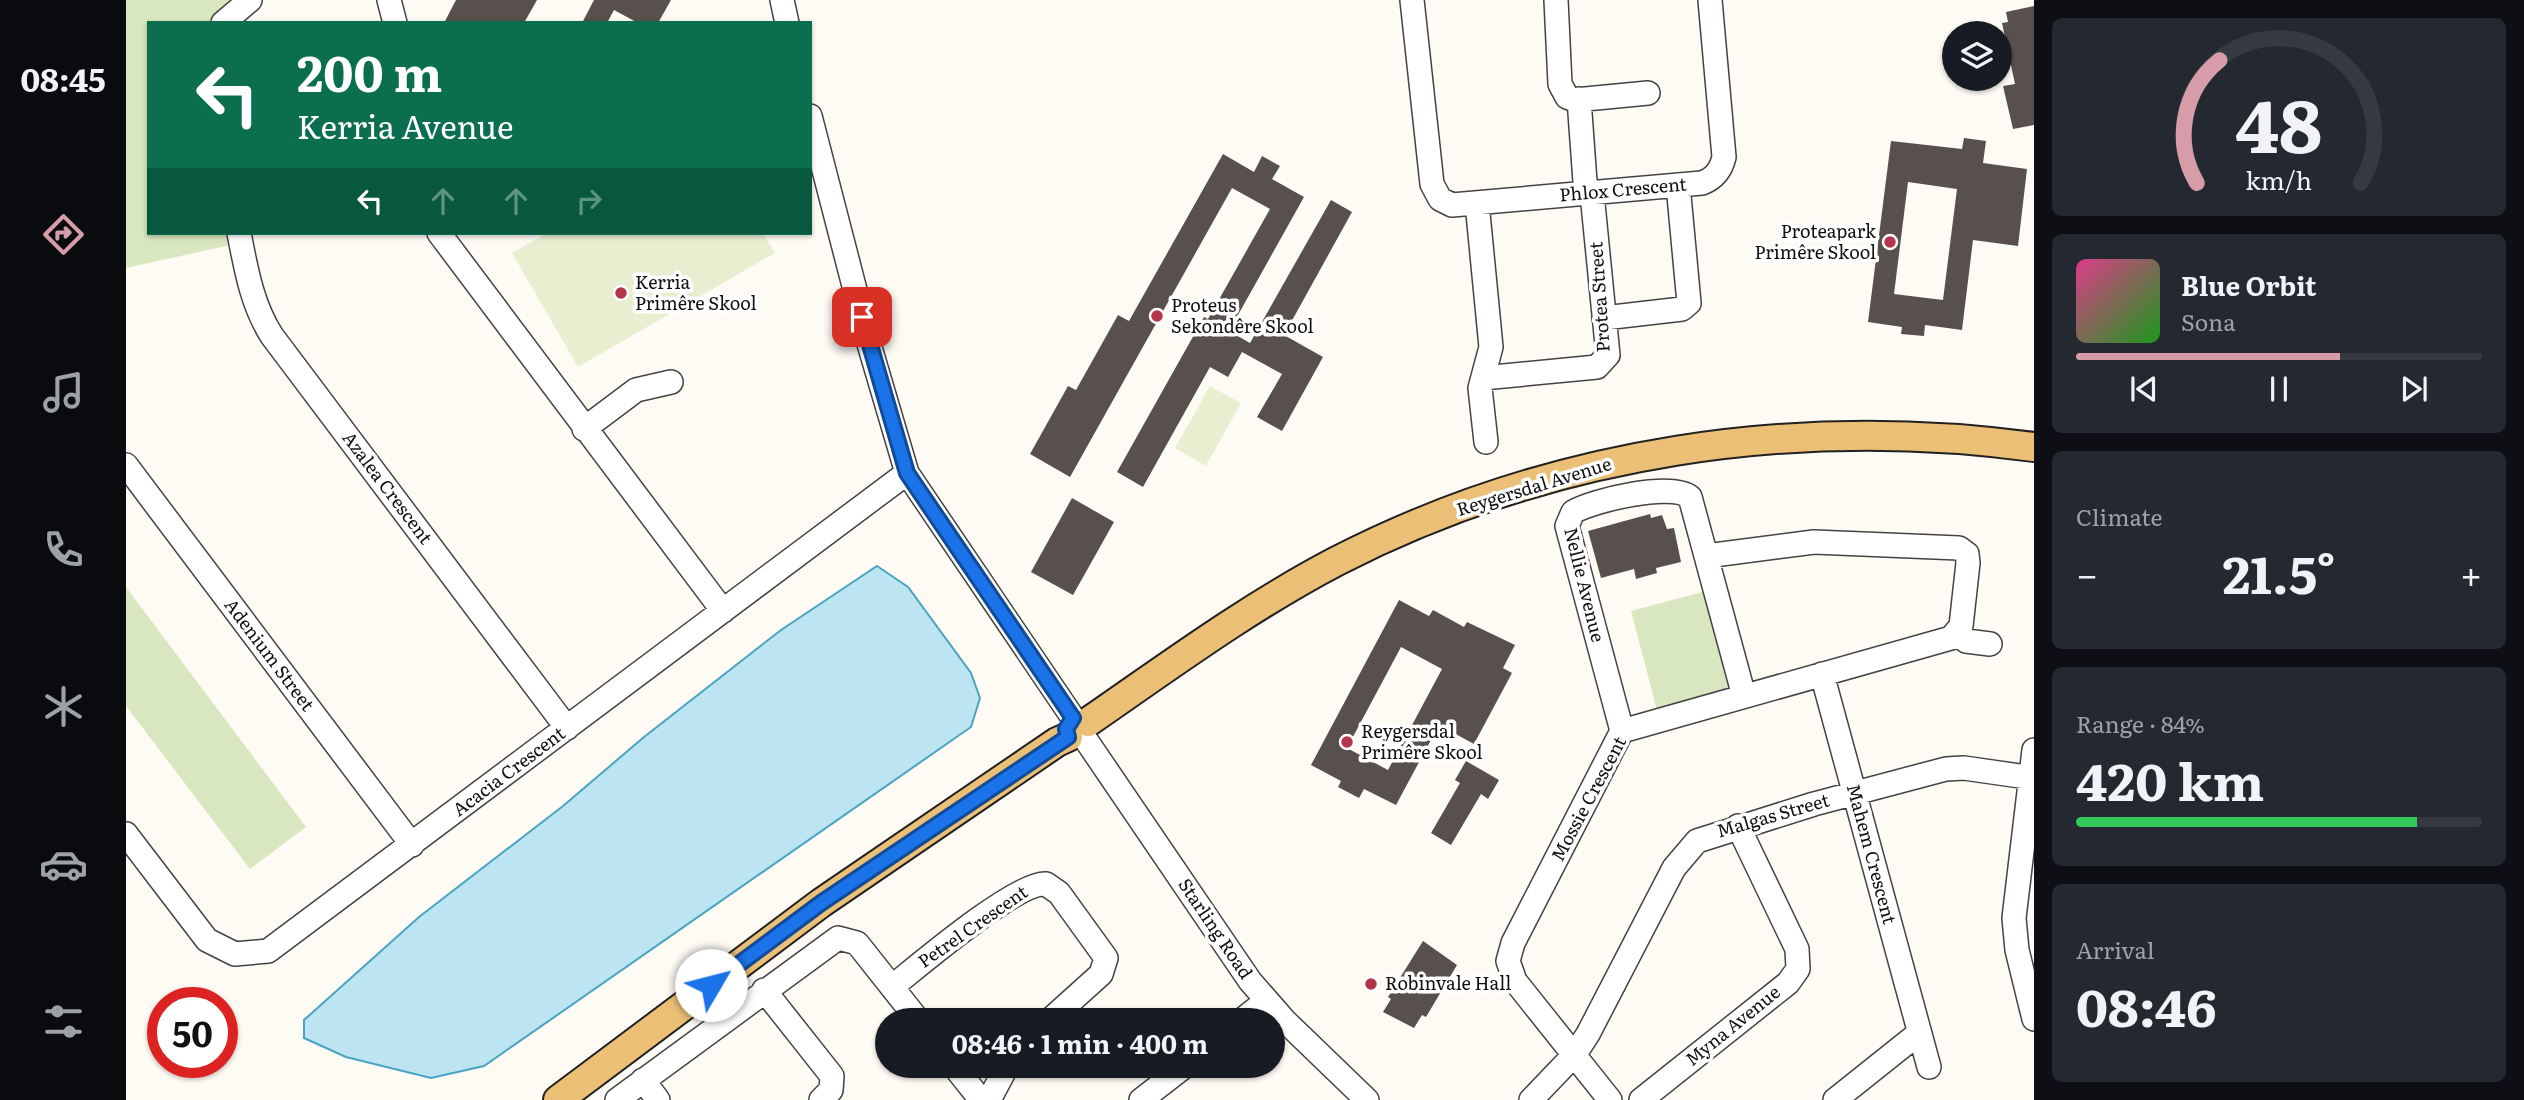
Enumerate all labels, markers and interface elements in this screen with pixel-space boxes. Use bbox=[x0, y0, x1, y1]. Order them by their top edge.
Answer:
map controls bbox=[1942, 21, 2012, 91]
button: layers bbox=[1942, 21, 2012, 91]
text: 200 m bbox=[297, 34, 442, 107]
icon: left bbox=[182, 49, 273, 140]
text: 08:45 bbox=[20, 54, 106, 102]
text: 48 bbox=[2236, 68, 2322, 176]
text: Kerria Avenue bbox=[297, 101, 514, 149]
text: km/h bbox=[2246, 161, 2312, 198]
street label: Phlox Crescent bbox=[1558, 169, 1688, 208]
icon: left bbox=[351, 182, 389, 220]
icon: ahead bbox=[424, 182, 462, 220]
icon: ahead bbox=[497, 182, 535, 220]
icon: right bbox=[570, 182, 608, 220]
icon: directions bbox=[39, 210, 88, 259]
place label: Proteapark Primêre Skool bbox=[1754, 217, 1877, 265]
marker: Proteapark Primêre Skool bbox=[1882, 234, 1898, 250]
street label: Protea Street bbox=[1581, 240, 1616, 353]
text: Blue Orbit bbox=[2181, 265, 2316, 304]
place label: Kerria Primêre Skool bbox=[635, 268, 757, 316]
marker: Kerria Primêre Skool bbox=[613, 285, 629, 301]
pin bbox=[832, 287, 892, 347]
place label: Proteus Sekondêre Skool bbox=[1171, 291, 1313, 339]
icon: arrive bbox=[843, 298, 881, 336]
text: Sona bbox=[2181, 304, 2236, 338]
marker: Proteus Sekondêre Skool bbox=[1149, 308, 1165, 324]
icon: music bbox=[39, 368, 88, 417]
icon: previous bbox=[2125, 370, 2163, 408]
icon: pause bbox=[2260, 370, 2298, 408]
icon: next bbox=[2395, 370, 2433, 408]
street label: Azalea Crescent bbox=[337, 425, 440, 550]
street label: Reygersdal Avenue bbox=[1453, 449, 1614, 522]
text: Climate bbox=[2076, 499, 2162, 533]
street label: Nellie Avenue bbox=[1558, 524, 1613, 645]
icon: phone bbox=[39, 525, 88, 574]
text: 21.5° bbox=[2222, 533, 2336, 610]
text: − bbox=[2076, 544, 2098, 601]
text: + bbox=[2460, 544, 2482, 601]
street label: Adenium Street bbox=[219, 592, 322, 717]
icon: climate bbox=[39, 682, 88, 731]
text: Range · 84% bbox=[2076, 706, 2205, 740]
place label: Reygersdal Primêre Skool bbox=[1361, 717, 1483, 765]
street label: Acacia Crescent bbox=[446, 719, 571, 822]
street label: Mossie Crescent bbox=[1543, 730, 1632, 866]
marker: Reygersdal Primêre Skool bbox=[1339, 734, 1355, 750]
text: 420 km bbox=[2076, 740, 2264, 817]
street label: Mahem Crescent bbox=[1841, 780, 1904, 927]
street label: Malgas Street bbox=[1713, 785, 1833, 844]
icon: car bbox=[39, 840, 88, 889]
street label: Starling Road bbox=[1172, 872, 1260, 984]
street label: Petrel Crescent bbox=[912, 877, 1033, 974]
text: Arrival bbox=[2076, 932, 2155, 966]
position arrow bbox=[674, 948, 748, 1022]
text: 08:46 bbox=[2076, 966, 2217, 1043]
place label: Robinvale Hall bbox=[1385, 969, 1511, 996]
marker: Robinvale Hall bbox=[1363, 976, 1379, 992]
street label: Myna Avenue bbox=[1679, 978, 1785, 1072]
speed limit sign: 50 bbox=[147, 987, 238, 1078]
icon: filters bbox=[39, 997, 88, 1046]
text: 08:46 · 1 min · 400 m bbox=[952, 1023, 1208, 1062]

